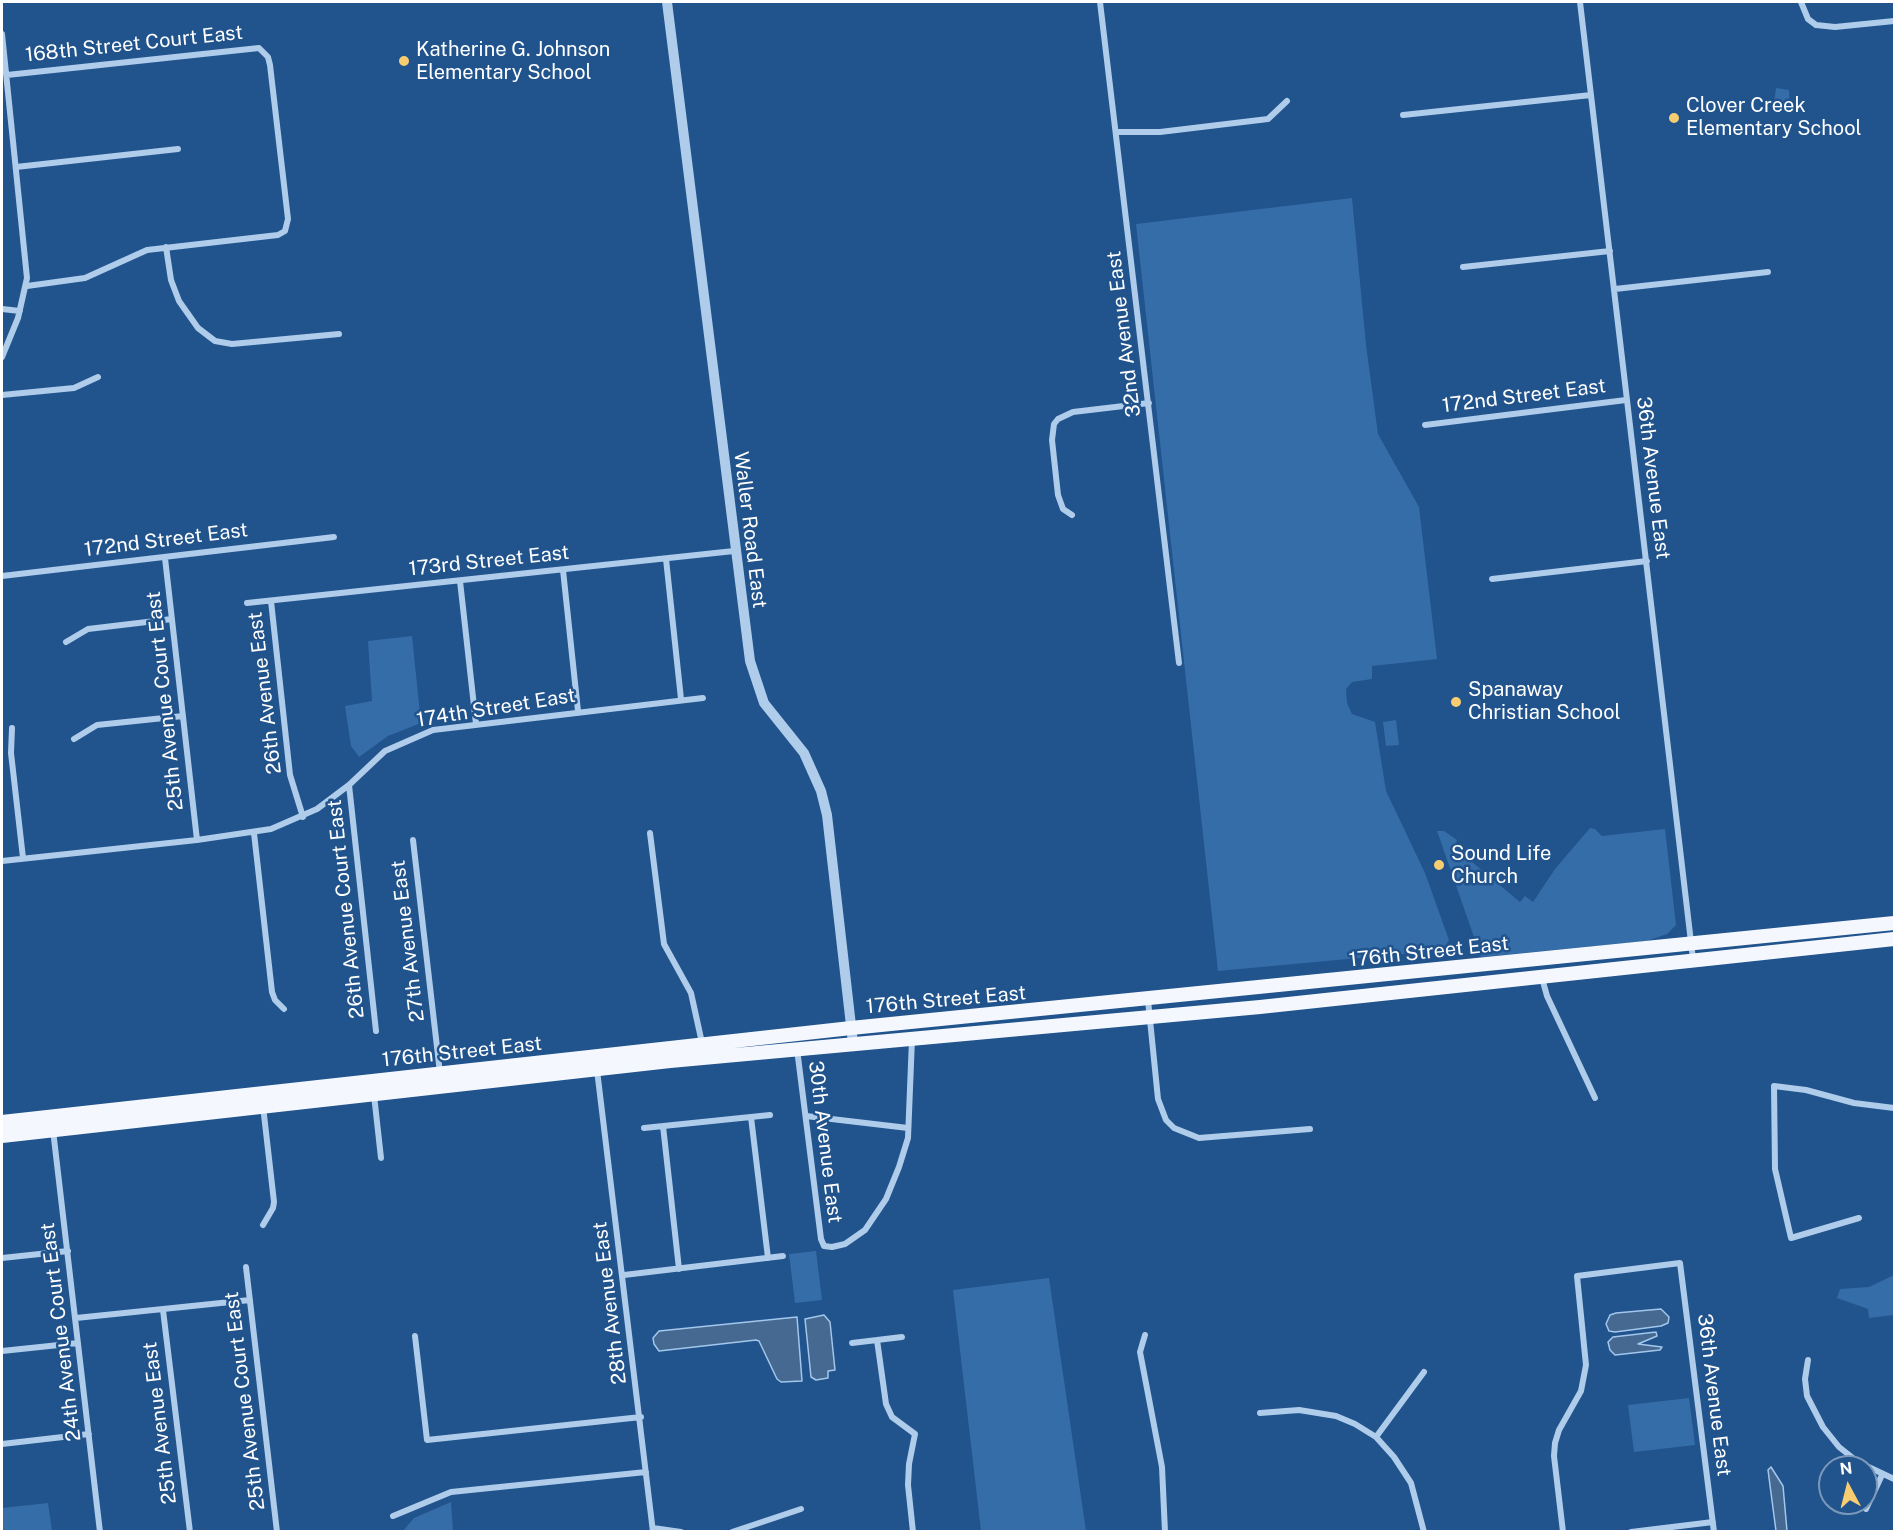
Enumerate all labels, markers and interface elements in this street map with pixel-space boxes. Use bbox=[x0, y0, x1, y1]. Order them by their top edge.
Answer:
street label: 168th Street Court East bbox=[24, 21, 244, 67]
place label: Katherine G. Johnson Elementary School bbox=[416, 38, 610, 85]
marker: Katherine G. Johnson Elementary School bbox=[397, 54, 411, 68]
place label: Clover Creek Elementary School bbox=[1686, 94, 1862, 141]
marker: Clover Creek Elementary School bbox=[1667, 111, 1681, 125]
street label: 32nd Avenue East bbox=[1102, 250, 1146, 418]
street label: 172nd Street East bbox=[1441, 374, 1607, 418]
street label: 36th Avenue East bbox=[1631, 395, 1675, 561]
street label: Waller Road East bbox=[728, 450, 772, 610]
street label: 172nd Street East bbox=[83, 518, 249, 562]
street label: 173rd Street East bbox=[408, 541, 570, 581]
street label: 25th Avenue Court East bbox=[142, 590, 188, 812]
street label: 26th Avenue East bbox=[243, 611, 287, 775]
place label: Spanaway Christian School bbox=[1468, 678, 1620, 725]
street label: 174th Street East bbox=[415, 684, 577, 732]
marker: Spanaway Christian School bbox=[1449, 695, 1463, 709]
street label: 26th Avenue Court East bbox=[323, 798, 369, 1020]
place label: Sound Life Church bbox=[1451, 842, 1551, 889]
marker: Sound Life Church bbox=[1432, 858, 1446, 872]
street label: 27th Avenue East bbox=[386, 859, 430, 1023]
street label: 176th Street East bbox=[1348, 932, 1510, 972]
street label: 176th Street East bbox=[865, 981, 1027, 1019]
street label: 176th Street East bbox=[381, 1032, 543, 1072]
street label: 30th Avenue East bbox=[803, 1059, 847, 1225]
street label: 28th Avenue East bbox=[588, 1220, 632, 1386]
street label: 24th Avenue Court East bbox=[36, 1221, 86, 1443]
street label: 25th Avenue Court East bbox=[220, 1290, 270, 1512]
street label: 36th Avenue East bbox=[1692, 1312, 1736, 1478]
street label: 25th Avenue East bbox=[138, 1340, 182, 1506]
north arrow bbox=[1818, 1455, 1878, 1515]
text: N bbox=[1839, 1458, 1853, 1479]

